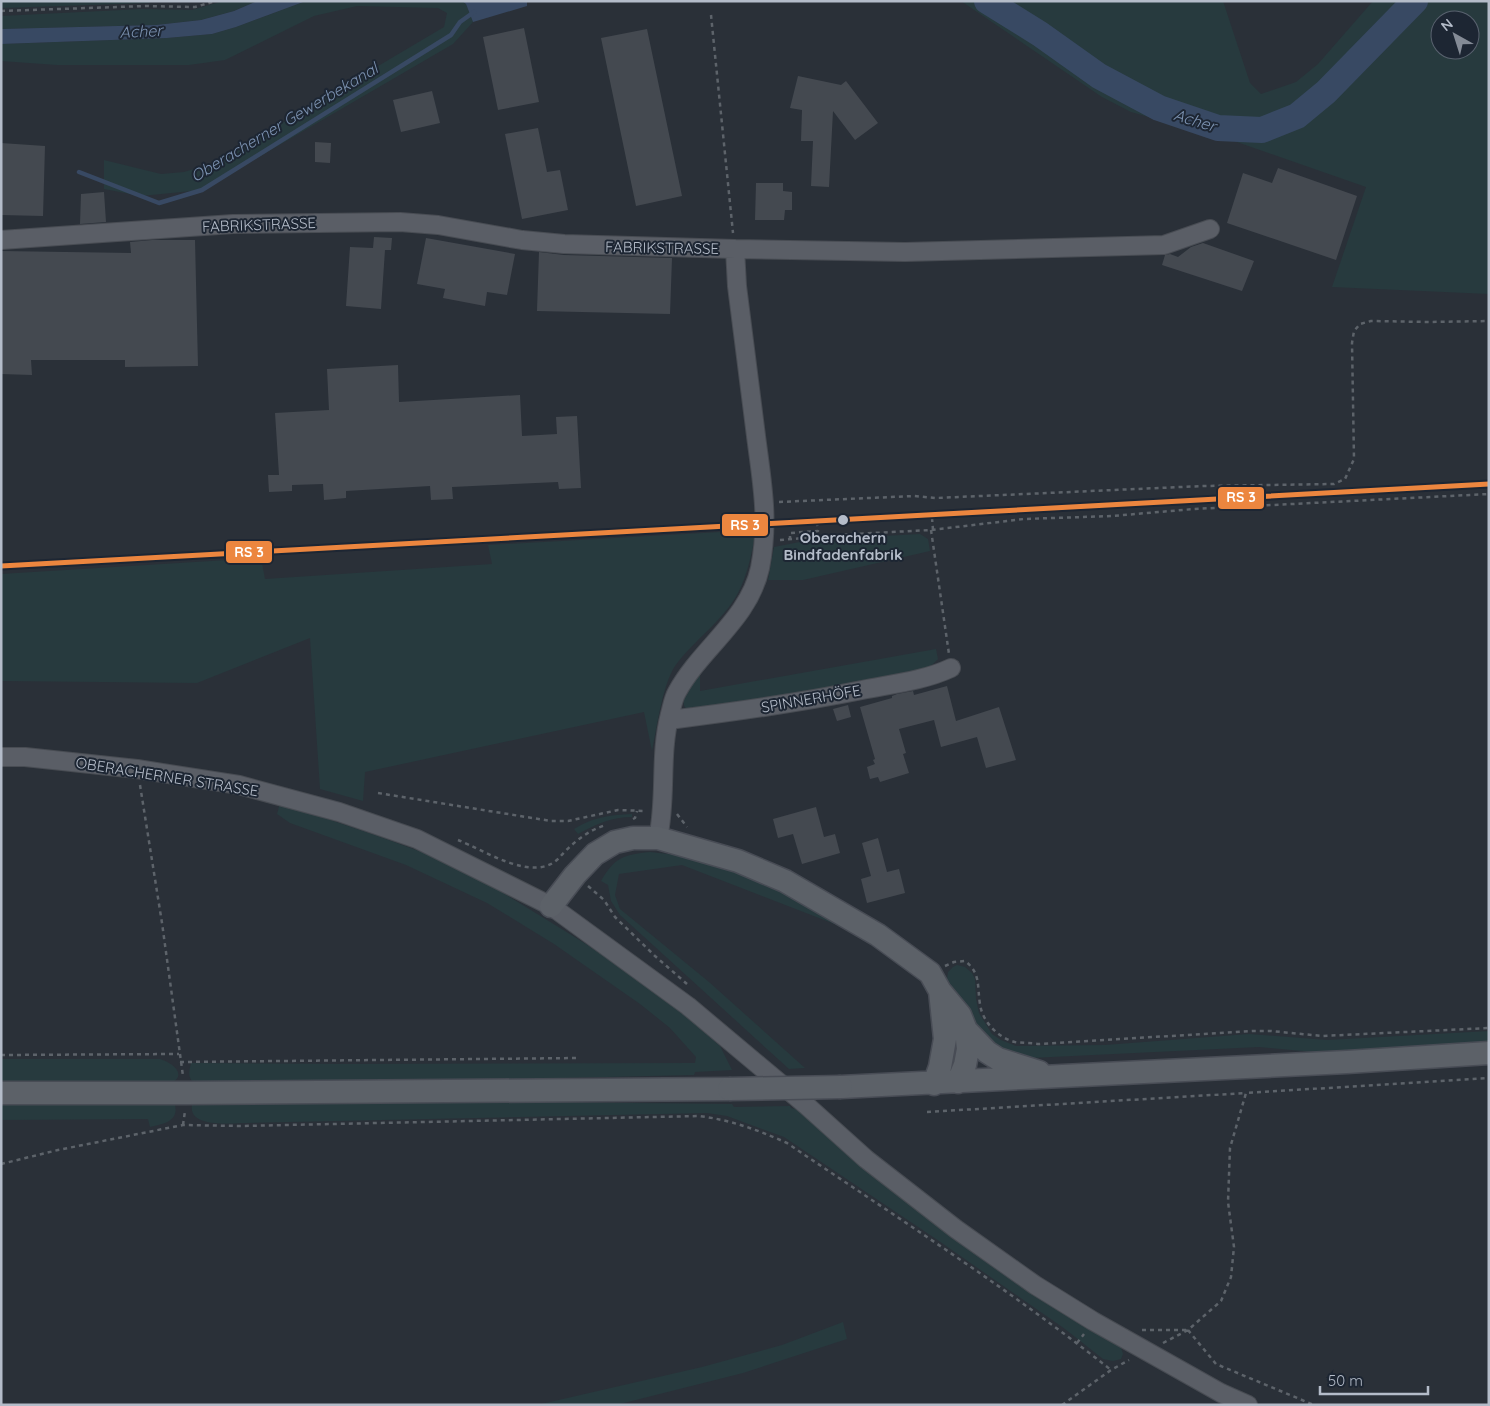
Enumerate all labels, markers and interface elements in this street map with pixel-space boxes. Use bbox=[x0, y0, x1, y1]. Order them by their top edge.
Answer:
north arrow bbox=[1430, 10, 1480, 60]
text: N bbox=[1437, 15, 1456, 35]
water label: Acher bbox=[119, 20, 165, 42]
water label: Oberacherner Gewerbekanal bbox=[187, 57, 383, 186]
water label: Acher bbox=[1172, 104, 1220, 136]
street label: FABRIKSTRASSE bbox=[202, 213, 316, 236]
street label: FABRIKSTRASSE bbox=[605, 237, 719, 258]
line badge: RS 3 bbox=[1217, 486, 1265, 510]
text: RS 3 bbox=[1226, 488, 1256, 506]
line badge: RS 3 bbox=[721, 513, 769, 537]
marker: Oberachern Bindfadenfabrik bbox=[836, 513, 850, 527]
text: RS 3 bbox=[730, 516, 760, 534]
place label: Oberachern Bindfadenfabrik bbox=[784, 528, 902, 564]
line badge: RS 3 bbox=[225, 540, 273, 564]
text: RS 3 bbox=[234, 543, 264, 561]
street label: SPINNERHÖFE bbox=[760, 680, 862, 717]
street label: OBERACHERNER STRASSE bbox=[74, 753, 260, 800]
scale bar bbox=[1320, 1364, 1428, 1396]
text: 50 m bbox=[1328, 1371, 1363, 1390]

